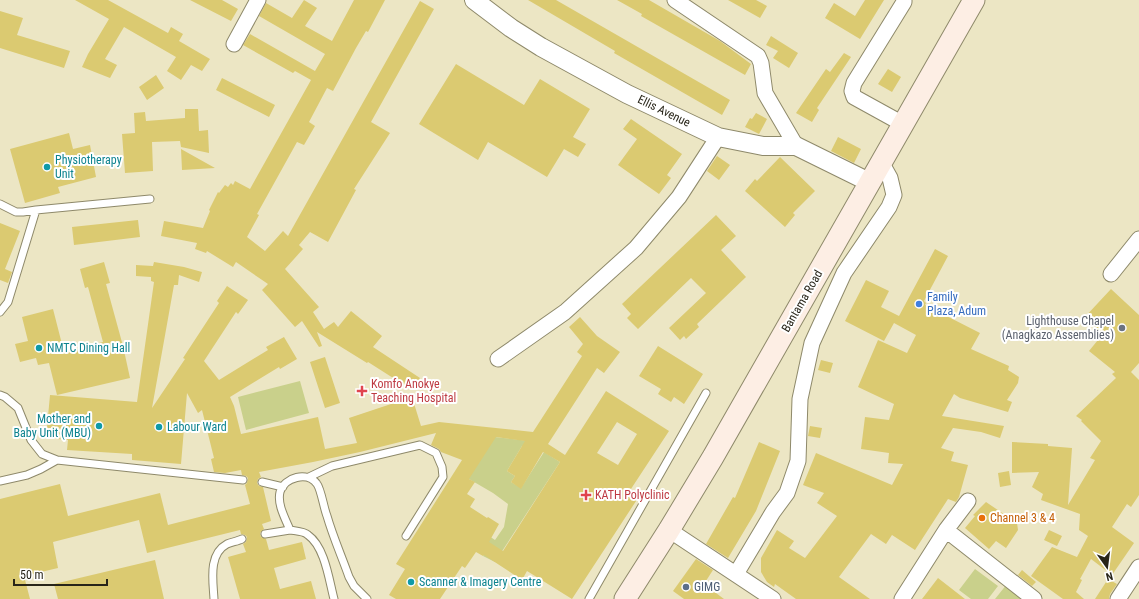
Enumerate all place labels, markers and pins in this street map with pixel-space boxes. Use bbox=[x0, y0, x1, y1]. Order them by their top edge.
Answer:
place label: Physiotherapy Unit bbox=[55, 153, 122, 181]
marker: Physiotherapy Unit bbox=[42, 162, 52, 172]
place label: Family Plaza, Adum bbox=[927, 290, 986, 318]
marker: Family Plaza, Adum bbox=[914, 299, 924, 309]
place label: Lighthouse Chapel (Anagkazo Assemblies) bbox=[1002, 314, 1114, 342]
marker: Lighthouse Chapel (Anagkazo Assemblies) bbox=[1117, 323, 1127, 333]
place label: NMTC Dining Hall bbox=[47, 341, 130, 355]
marker: NMTC Dining Hall bbox=[34, 343, 44, 353]
place label: Komfo Anokye Teaching Hospital bbox=[371, 377, 456, 405]
marker: Komfo Anokye Teaching Hospital bbox=[356, 385, 368, 397]
place label: Mother and Baby Unit (MBU) bbox=[14, 412, 91, 440]
place label: Labour Ward bbox=[167, 420, 227, 434]
marker: Mother and Baby Unit (MBU) bbox=[94, 421, 104, 431]
marker: Labour Ward bbox=[154, 422, 164, 432]
place label: KATH Polyclinic bbox=[595, 488, 670, 502]
marker: KATH Polyclinic bbox=[580, 489, 592, 501]
place label: Channel 3 & 4 bbox=[990, 511, 1055, 525]
marker: Channel 3 & 4 bbox=[977, 513, 987, 523]
place label: Scanner & Imagery Centre bbox=[419, 575, 542, 589]
marker: Scanner & Imagery Centre bbox=[406, 577, 416, 587]
place label: GIMG bbox=[694, 580, 720, 594]
marker: GIMG bbox=[681, 582, 691, 592]

